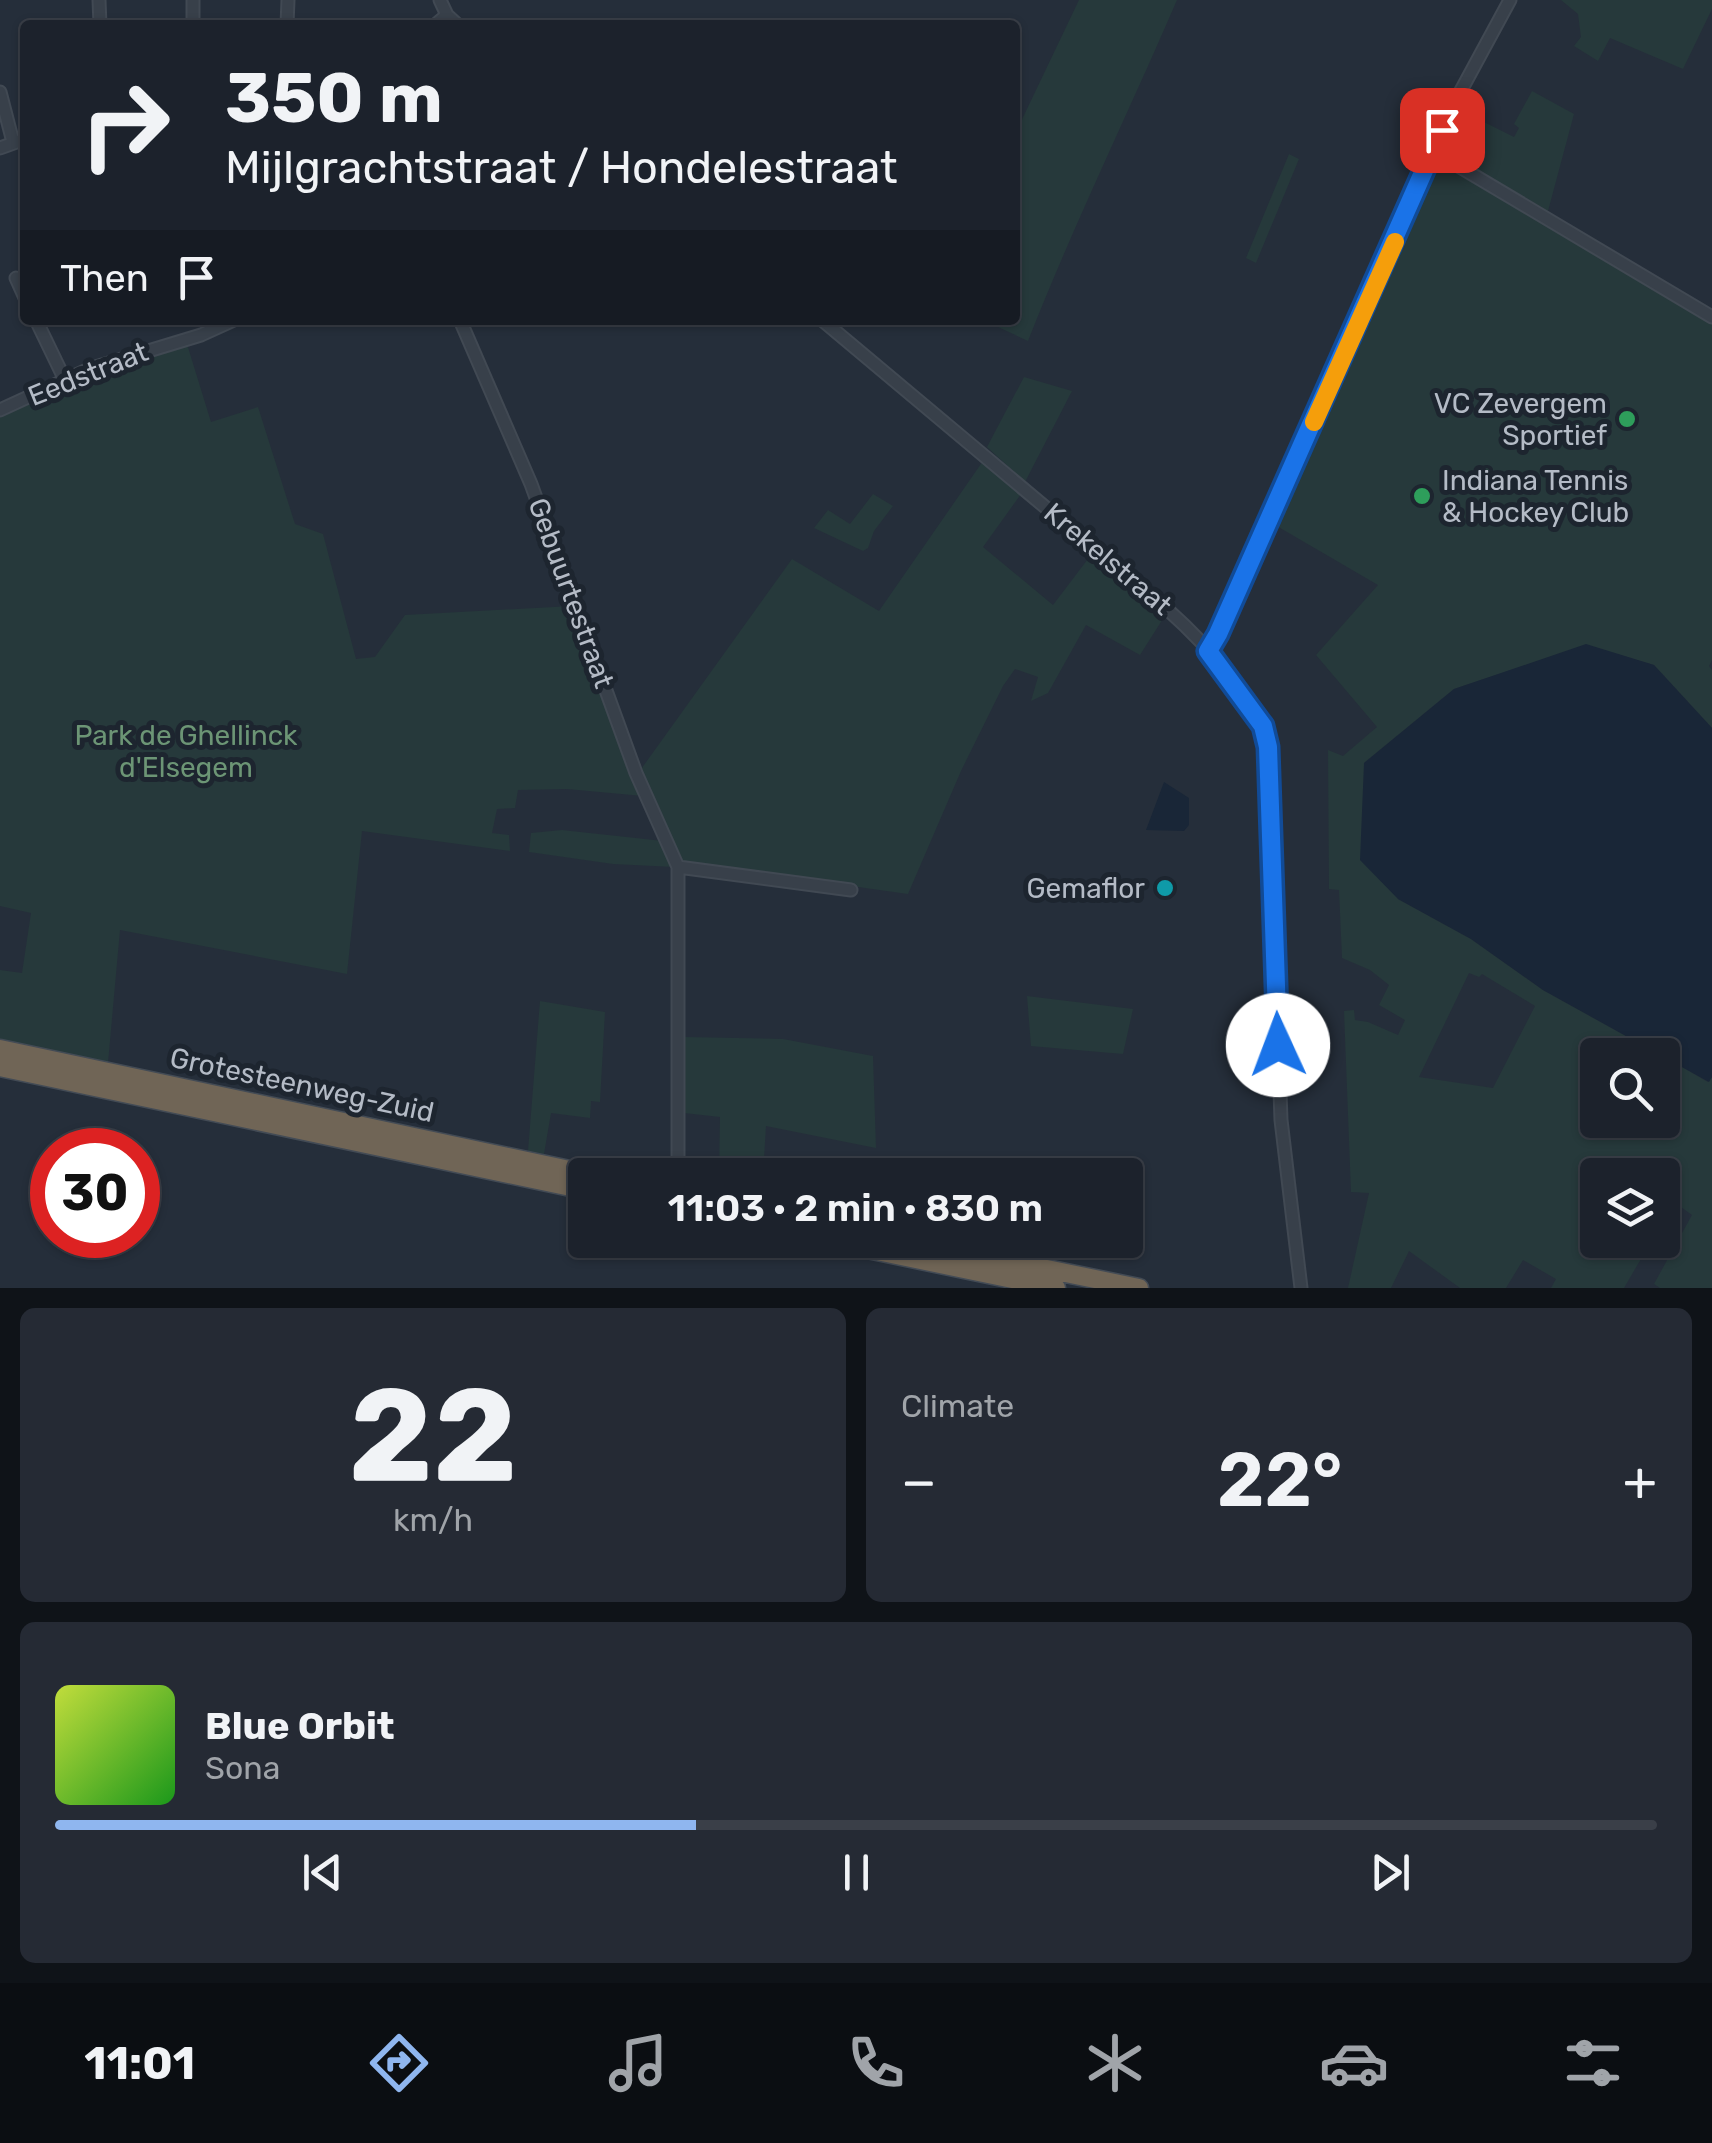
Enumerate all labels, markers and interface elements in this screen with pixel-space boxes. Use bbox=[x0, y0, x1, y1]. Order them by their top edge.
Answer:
text: 350 m bbox=[225, 57, 443, 140]
icon: right bbox=[60, 60, 190, 190]
pin bbox=[1400, 88, 1485, 173]
icon: arrive bbox=[1415, 103, 1470, 158]
text: Mijlgrachtstraat / Hondelestraat bbox=[225, 141, 898, 194]
icon: arrive bbox=[169, 250, 224, 305]
text: Then bbox=[60, 255, 149, 301]
street label: Eedstraat bbox=[23, 335, 153, 413]
place label: VC Zevergem Sportief bbox=[1434, 387, 1607, 452]
marker: VC Zevergem Sportief bbox=[1616, 408, 1638, 430]
place label: Indiana Tennis & Hockey Club bbox=[1442, 464, 1629, 529]
marker: Indiana Tennis & Hockey Club bbox=[1411, 485, 1433, 507]
street label: Gebuurtestraat bbox=[521, 494, 621, 693]
street label: Krekelstraat bbox=[1037, 496, 1179, 622]
park label: Park de Ghellinck d'Elsegem bbox=[74, 719, 298, 784]
place label: Gemaflor bbox=[1027, 872, 1145, 905]
marker: Gemaflor bbox=[1154, 877, 1176, 899]
position arrow bbox=[1226, 993, 1330, 1097]
map controls bbox=[1580, 1038, 1680, 1258]
button: search bbox=[1580, 1038, 1680, 1138]
street label: Grotesteenweg-Zuid bbox=[167, 1041, 437, 1129]
speed limit sign: 30 bbox=[30, 1128, 160, 1258]
button: layers bbox=[1580, 1158, 1680, 1258]
text: 11:03 · 2 min · 830 m bbox=[668, 1185, 1043, 1231]
text: 22 bbox=[348, 1358, 518, 1513]
text: Climate bbox=[901, 1387, 1014, 1425]
text: 22° bbox=[1217, 1436, 1342, 1525]
text: − bbox=[901, 1449, 937, 1514]
text: + bbox=[1623, 1449, 1657, 1514]
text: km/h bbox=[393, 1501, 473, 1539]
text: Blue Orbit bbox=[205, 1703, 395, 1749]
text: Sona bbox=[205, 1749, 280, 1787]
icon: previous bbox=[295, 1845, 350, 1900]
icon: pause bbox=[829, 1845, 884, 1900]
icon: next bbox=[1363, 1845, 1418, 1900]
icon: directions bbox=[364, 2028, 434, 2098]
icon: music bbox=[603, 2028, 673, 2098]
icon: phone bbox=[841, 2028, 911, 2098]
icon: climate bbox=[1080, 2028, 1150, 2098]
icon: car bbox=[1319, 2028, 1389, 2098]
icon: filters bbox=[1558, 2028, 1628, 2098]
text: 11:01 bbox=[84, 2037, 195, 2090]

